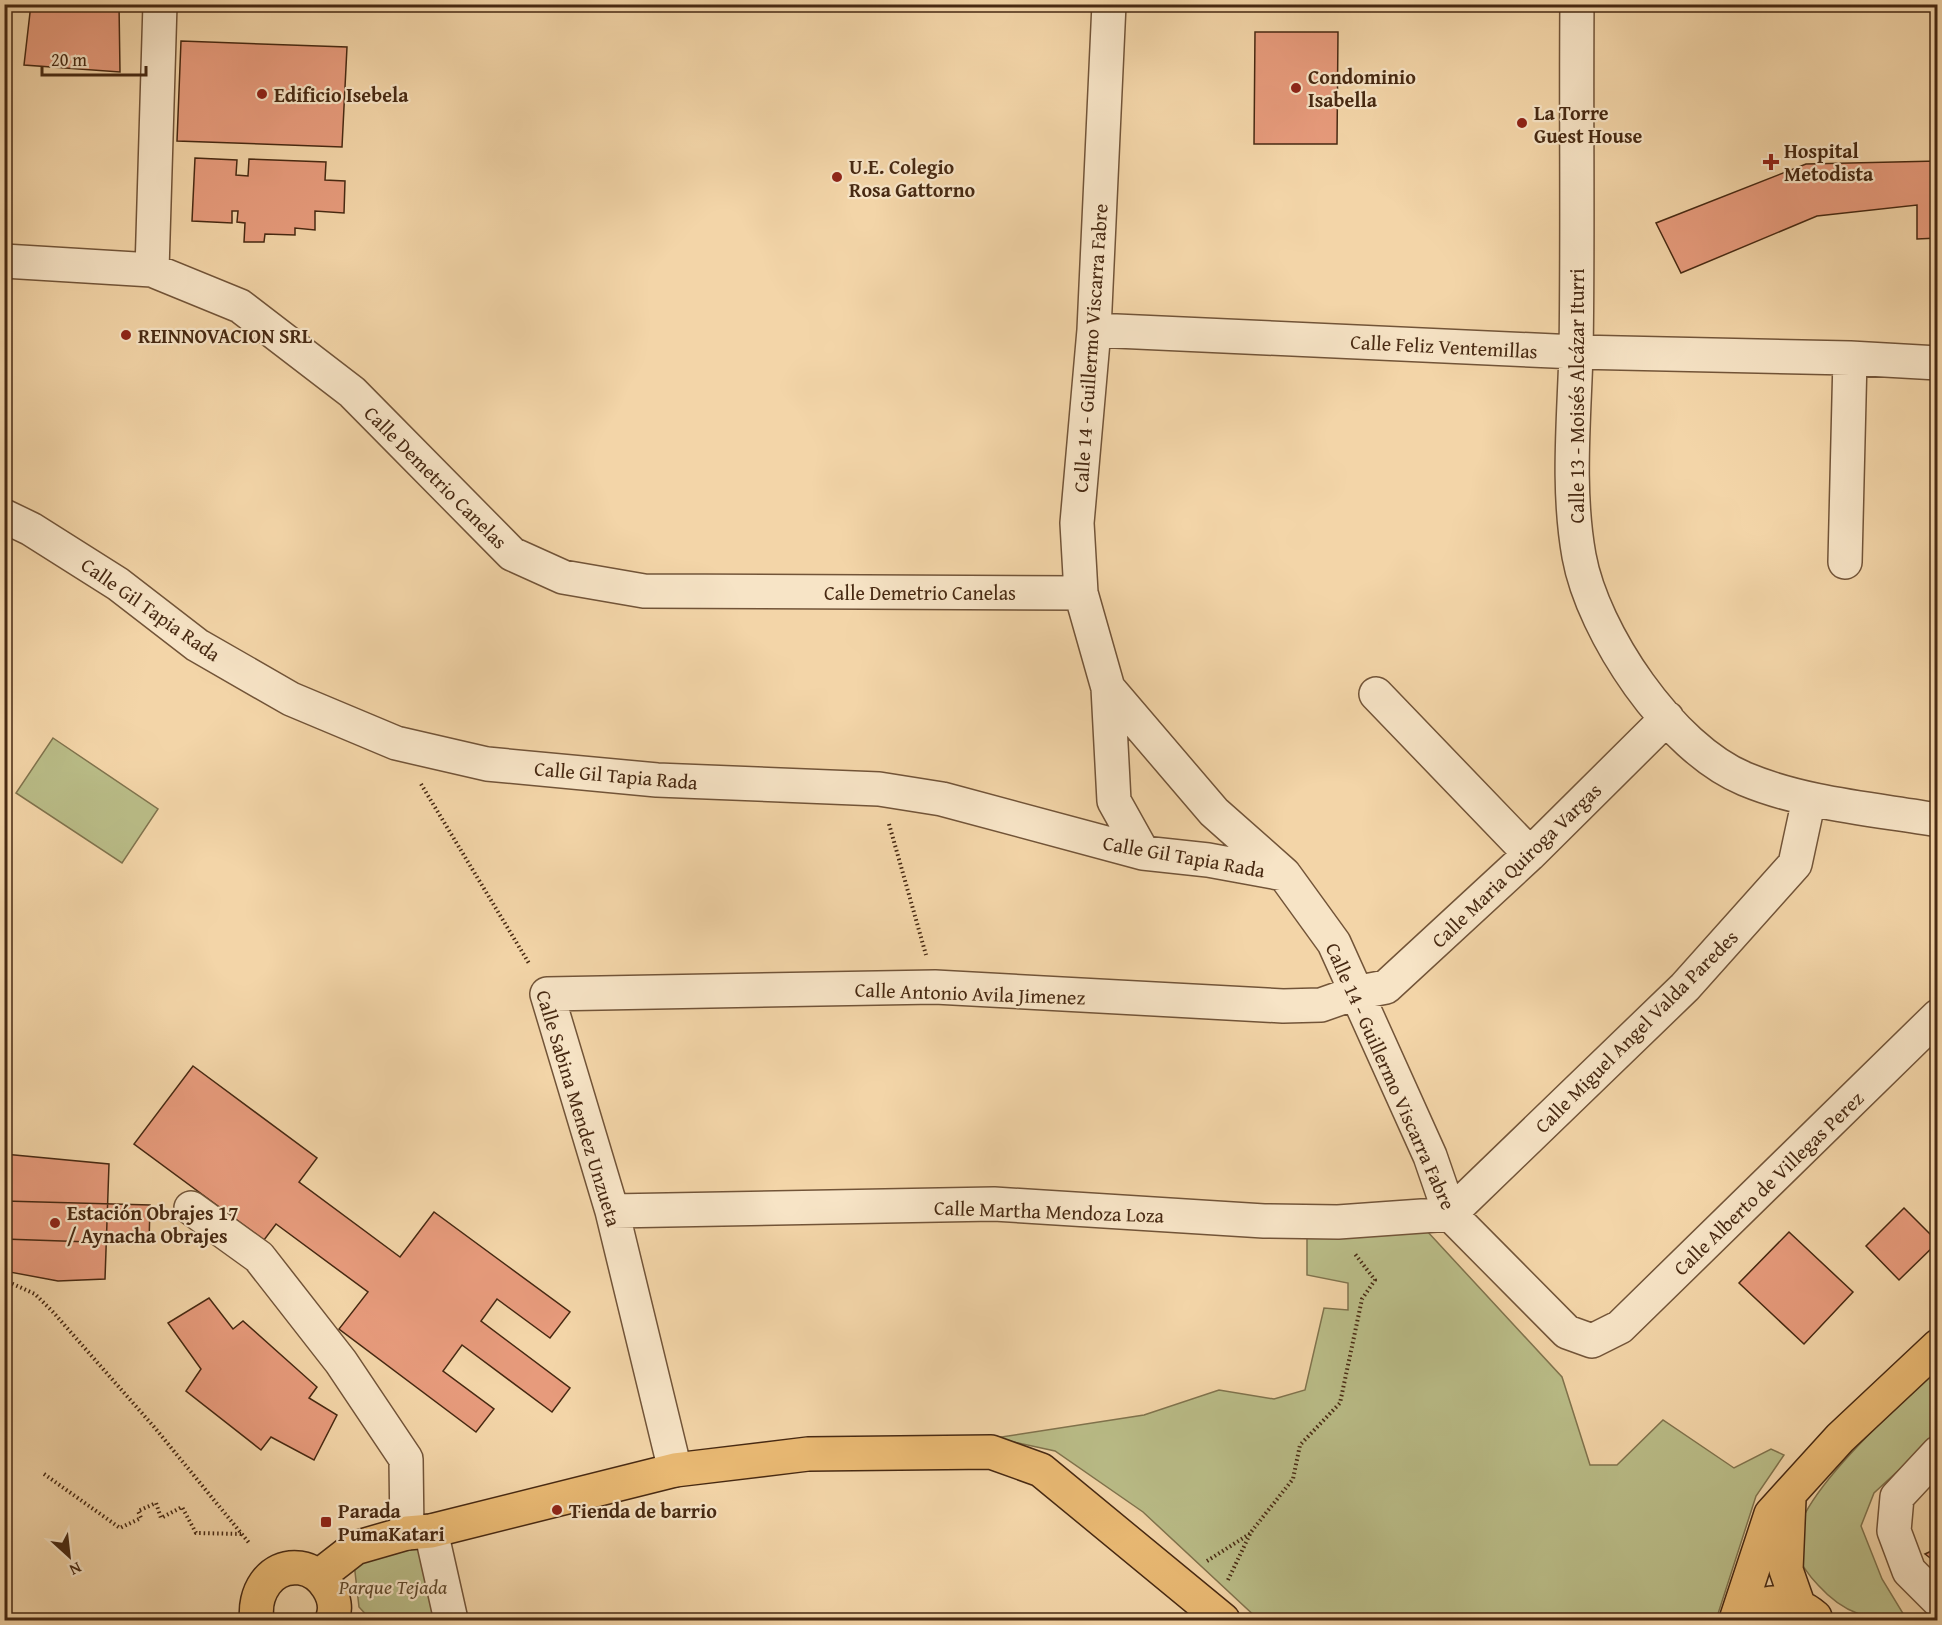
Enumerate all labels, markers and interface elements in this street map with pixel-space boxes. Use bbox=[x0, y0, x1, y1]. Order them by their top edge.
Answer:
scale bar bbox=[42, 39, 146, 77]
text: 20 m bbox=[51, 46, 87, 73]
place label: Condominio Isabella bbox=[1308, 62, 1416, 114]
place label: Edificio Isebela bbox=[274, 80, 409, 109]
marker: Condominio Isabella bbox=[1289, 81, 1303, 95]
marker: Edificio Isebela bbox=[255, 87, 269, 101]
place label: La Torre Guest House bbox=[1534, 98, 1643, 150]
marker: La Torre Guest House bbox=[1515, 116, 1529, 130]
place label: Hospital Metodista bbox=[1784, 136, 1874, 188]
place label: U.E. Colegio Rosa Gattorno bbox=[849, 152, 975, 204]
marker: Hospital Metodista bbox=[1762, 153, 1780, 171]
marker: U.E. Colegio Rosa Gattorno bbox=[830, 170, 844, 184]
street label: Calle 14 - Guillermo Viscarra Fabre bbox=[1065, 203, 1115, 493]
street label: Calle 13 - Moisés Alcázar Iturri bbox=[1562, 268, 1591, 524]
place label: REINNOVACION SRL bbox=[138, 321, 313, 350]
street label: Calle Feliz Ventemillas bbox=[1350, 327, 1539, 365]
marker: REINNOVACION SRL bbox=[119, 328, 133, 342]
street label: Calle Demetrio Canelas bbox=[358, 399, 514, 555]
street label: Calle Gil Tapia Rada bbox=[76, 550, 227, 668]
street label: Calle Demetrio Canelas bbox=[824, 578, 1016, 607]
street label: Calle Gil Tapia Rada bbox=[533, 753, 699, 797]
street label: Calle Maria Quiroga Vargas bbox=[1424, 776, 1608, 954]
street label: Calle Gil Tapia Rada bbox=[1101, 827, 1268, 885]
street label: Calle Miguel Angel Valda Paredes bbox=[1528, 923, 1744, 1139]
street label: Calle 14 - Guillermo Viscarra Fabre bbox=[1319, 938, 1463, 1214]
street label: Calle Antonio Avila Jimenez bbox=[854, 974, 1086, 1012]
street label: Calle Sabina Mendez Unzueta bbox=[529, 986, 629, 1230]
street label: Calle Alberto de Villegas Perez bbox=[1666, 1084, 1870, 1282]
street label: Calle Martha Mendoza Loza bbox=[933, 1192, 1165, 1230]
place label: Estación Obrajes 17 / Aynacha Obrajes bbox=[67, 1198, 239, 1250]
marker: Estación Obrajes 17 / Aynacha Obrajes bbox=[48, 1216, 62, 1230]
place label: Parada PumaKatari bbox=[338, 1496, 445, 1548]
place label: Tienda de barrio bbox=[569, 1496, 717, 1525]
marker: Tienda de barrio bbox=[550, 1503, 564, 1517]
marker: Parada PumaKatari bbox=[319, 1515, 333, 1529]
north arrow bbox=[39, 1526, 99, 1586]
text: N bbox=[65, 1556, 86, 1583]
park label: Parque Tejada bbox=[338, 1572, 448, 1601]

